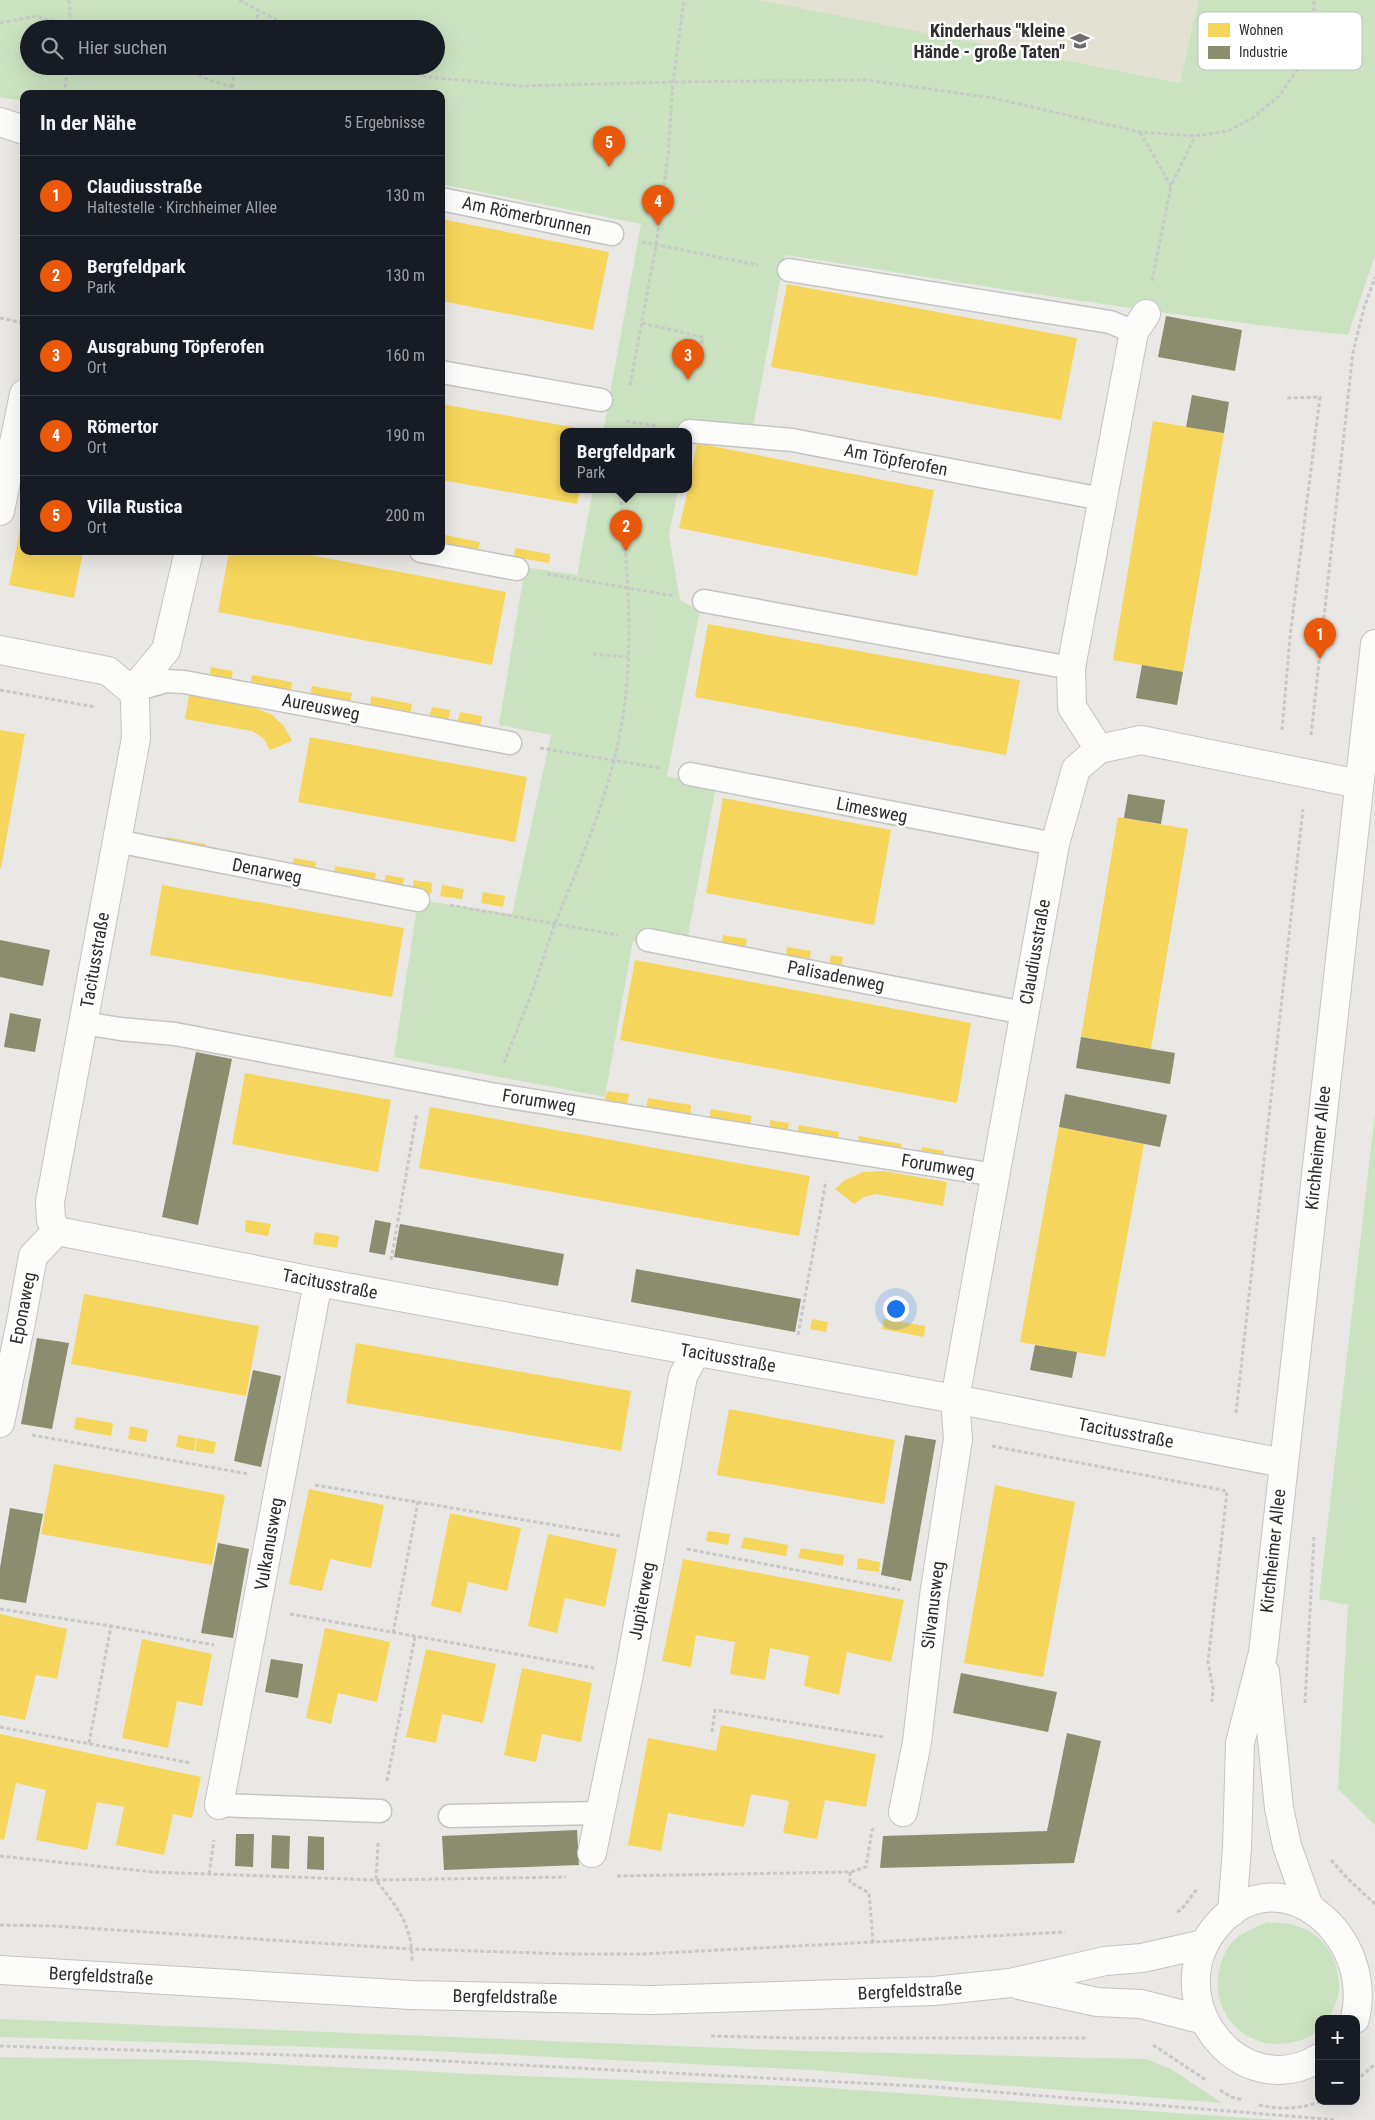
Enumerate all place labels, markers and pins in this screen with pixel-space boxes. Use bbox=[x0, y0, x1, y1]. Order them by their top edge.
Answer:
place label: Kinderhaus "kleine Hände - große Taten" bbox=[914, 20, 1065, 62]
school or university icon: Kinderhaus "kleine Hände - große Taten" bbox=[1069, 30, 1091, 52]
pin: 5 bbox=[593, 126, 625, 167]
pin: 4 bbox=[642, 185, 674, 226]
pin: 3 bbox=[672, 339, 704, 380]
pin: 2 bbox=[610, 510, 642, 551]
pin: 1 bbox=[1304, 618, 1336, 659]

